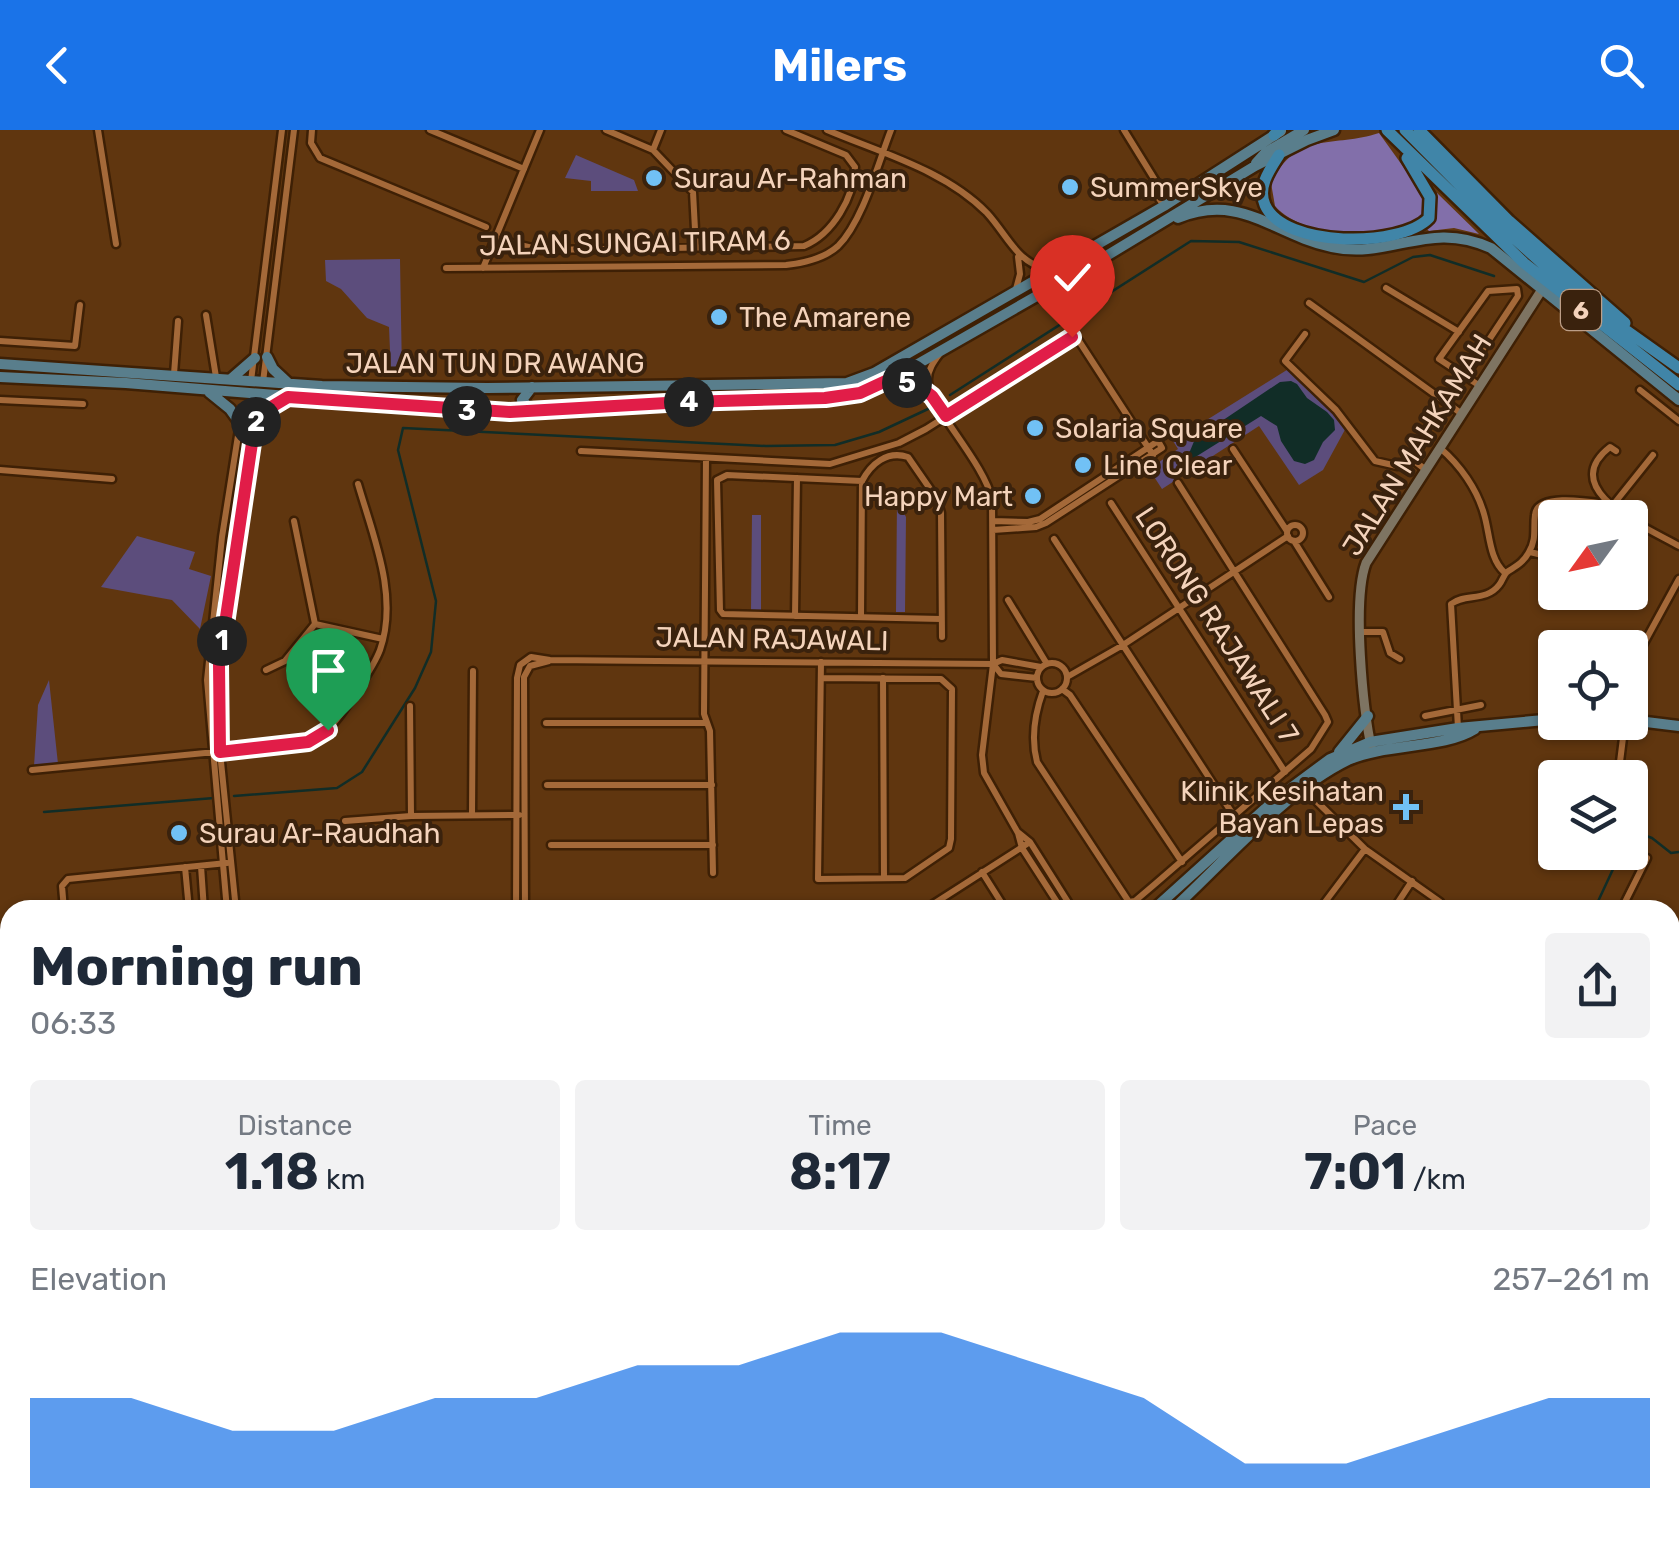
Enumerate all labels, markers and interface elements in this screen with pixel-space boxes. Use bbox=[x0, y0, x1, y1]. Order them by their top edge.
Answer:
icon: back bbox=[30, 38, 85, 93]
icon: search bbox=[1594, 38, 1649, 93]
text: Milers bbox=[772, 39, 907, 92]
place label: Surau Ar-Rahman bbox=[674, 162, 907, 195]
marker: Surau Ar-Rahman bbox=[643, 167, 665, 189]
place label: SummerSkye bbox=[1090, 171, 1263, 204]
marker: SummerSkye bbox=[1059, 176, 1081, 198]
street label: JALAN SUNGAI TIRAM 6 bbox=[479, 224, 791, 262]
pin bbox=[1030, 235, 1115, 338]
icon: check bbox=[1045, 250, 1100, 305]
road number: 6 bbox=[1561, 290, 1601, 330]
place label: The Amarene bbox=[739, 301, 911, 334]
marker: The Amarene bbox=[708, 306, 730, 328]
street label: JALAN MAHKAMAH bbox=[1336, 328, 1498, 562]
street label: JALAN TUN DR AWANG bbox=[345, 347, 645, 380]
pin: 5 bbox=[882, 358, 932, 408]
text: 5 bbox=[898, 366, 916, 399]
pin: 4 bbox=[664, 377, 714, 427]
text: 4 bbox=[679, 385, 699, 418]
pin: 3 bbox=[442, 386, 492, 436]
text: 3 bbox=[458, 394, 476, 427]
pin: 2 bbox=[231, 397, 281, 447]
text: 2 bbox=[247, 405, 265, 438]
place label: Solaria Square bbox=[1055, 412, 1243, 445]
marker: Solaria Square bbox=[1024, 417, 1046, 439]
place label: Line Clear bbox=[1103, 449, 1233, 482]
marker: Line Clear bbox=[1072, 454, 1094, 476]
place label: Happy Mart bbox=[864, 480, 1013, 513]
marker: Happy Mart bbox=[1022, 485, 1044, 507]
north arrow bbox=[1538, 500, 1648, 610]
map controls bbox=[1538, 500, 1648, 870]
street label: LORONG RAJAWALI 7 bbox=[1128, 501, 1306, 749]
pin: 1 bbox=[197, 616, 247, 666]
street label: JALAN RAJAWALI bbox=[655, 620, 889, 658]
text: 1 bbox=[215, 624, 229, 657]
pin bbox=[286, 628, 371, 731]
button: locate bbox=[1538, 630, 1648, 740]
icon: arrive bbox=[301, 643, 356, 698]
button: layers bbox=[1538, 760, 1648, 870]
place label: Klinik Kesihatan Bayan Lepas bbox=[1180, 775, 1384, 840]
marker: Klinik Kesihatan Bayan Lepas bbox=[1393, 794, 1419, 820]
place label: Surau Ar-Raudhah bbox=[199, 817, 441, 850]
marker: Surau Ar-Raudhah bbox=[168, 822, 190, 844]
button: share bbox=[1545, 933, 1650, 1038]
text: Morning run bbox=[30, 934, 363, 999]
text: 06:33 bbox=[30, 1004, 116, 1042]
text: Distance bbox=[238, 1109, 352, 1142]
text: Time bbox=[808, 1109, 872, 1142]
text: Pace bbox=[1353, 1109, 1417, 1142]
text: 1.18 bbox=[225, 1142, 319, 1202]
text: 8:17 bbox=[789, 1142, 891, 1202]
text: 7:01 bbox=[1304, 1142, 1406, 1202]
text: km bbox=[319, 1163, 365, 1196]
text: /km bbox=[1406, 1163, 1466, 1196]
text: Elevation bbox=[30, 1260, 167, 1298]
text: 257–261 m bbox=[1492, 1260, 1650, 1298]

